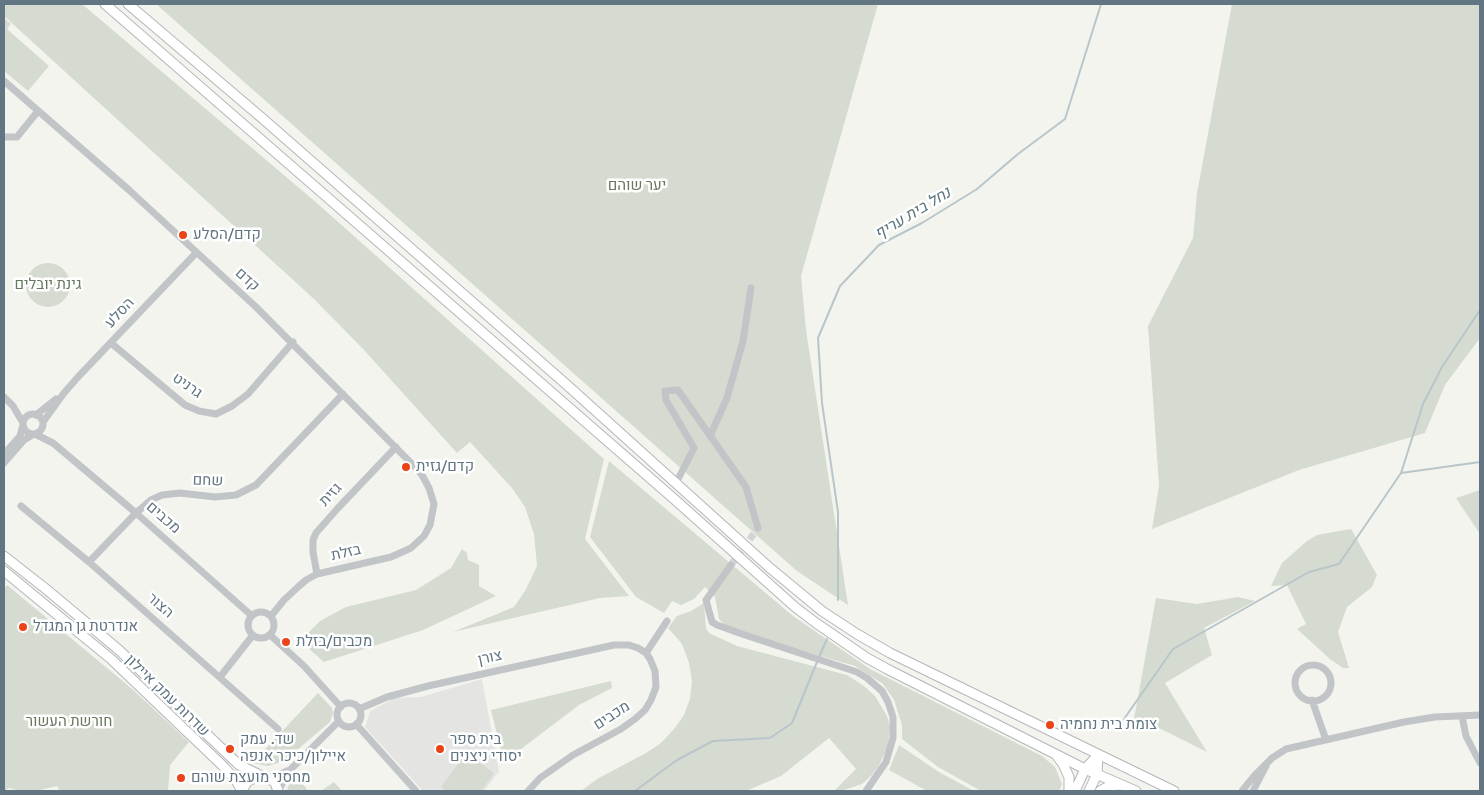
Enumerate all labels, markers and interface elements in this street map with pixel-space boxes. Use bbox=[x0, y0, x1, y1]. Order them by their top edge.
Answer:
park label: יער שוהם bbox=[608, 177, 666, 195]
water label: נחל בית עריף bbox=[871, 184, 955, 244]
place label: קדם/הסלע bbox=[193, 226, 261, 244]
marker: קדם/הסלע bbox=[177, 229, 189, 241]
street label: קדם bbox=[231, 264, 263, 296]
park label: גינת יובלים bbox=[14, 276, 82, 294]
street label: הסלע bbox=[102, 294, 138, 332]
street label: גרניט bbox=[169, 369, 205, 403]
place label: קדם/גזית bbox=[416, 458, 474, 476]
marker: קדם/גזית bbox=[400, 461, 412, 473]
street label: שחם bbox=[192, 471, 224, 491]
street label: גזית bbox=[316, 480, 346, 510]
street label: מכבים bbox=[142, 498, 184, 538]
street label: בזלת bbox=[329, 541, 363, 565]
street label: הצור bbox=[143, 590, 177, 622]
place label: אנדרטת גן המגדל bbox=[33, 618, 138, 636]
marker: אנדרטת גן המגדל bbox=[17, 621, 29, 633]
place label: מכבים/בזלת bbox=[296, 633, 372, 651]
marker: מכבים/בזלת bbox=[280, 636, 292, 648]
street label: צורן bbox=[476, 647, 504, 669]
street label: שדרות עמק איילון bbox=[121, 651, 213, 741]
street label: מכבים bbox=[591, 698, 633, 734]
park label: חורשת העשור bbox=[26, 713, 112, 731]
place label: צומת בית נחמיה bbox=[1060, 716, 1157, 734]
marker: צומת בית נחמיה bbox=[1044, 719, 1056, 731]
place label: שד. עמק איילון/כיכר אנפה bbox=[240, 731, 346, 766]
place label: בית ספר יסודי ניצנים bbox=[450, 731, 522, 766]
marker: שד. עמק איילון/כיכר אנפה bbox=[224, 743, 236, 755]
marker: בית ספר יסודי ניצנים bbox=[434, 743, 446, 755]
place label: מחסני מועצת שוהם bbox=[191, 769, 311, 787]
marker: מחסני מועצת שוהם bbox=[175, 772, 187, 784]

